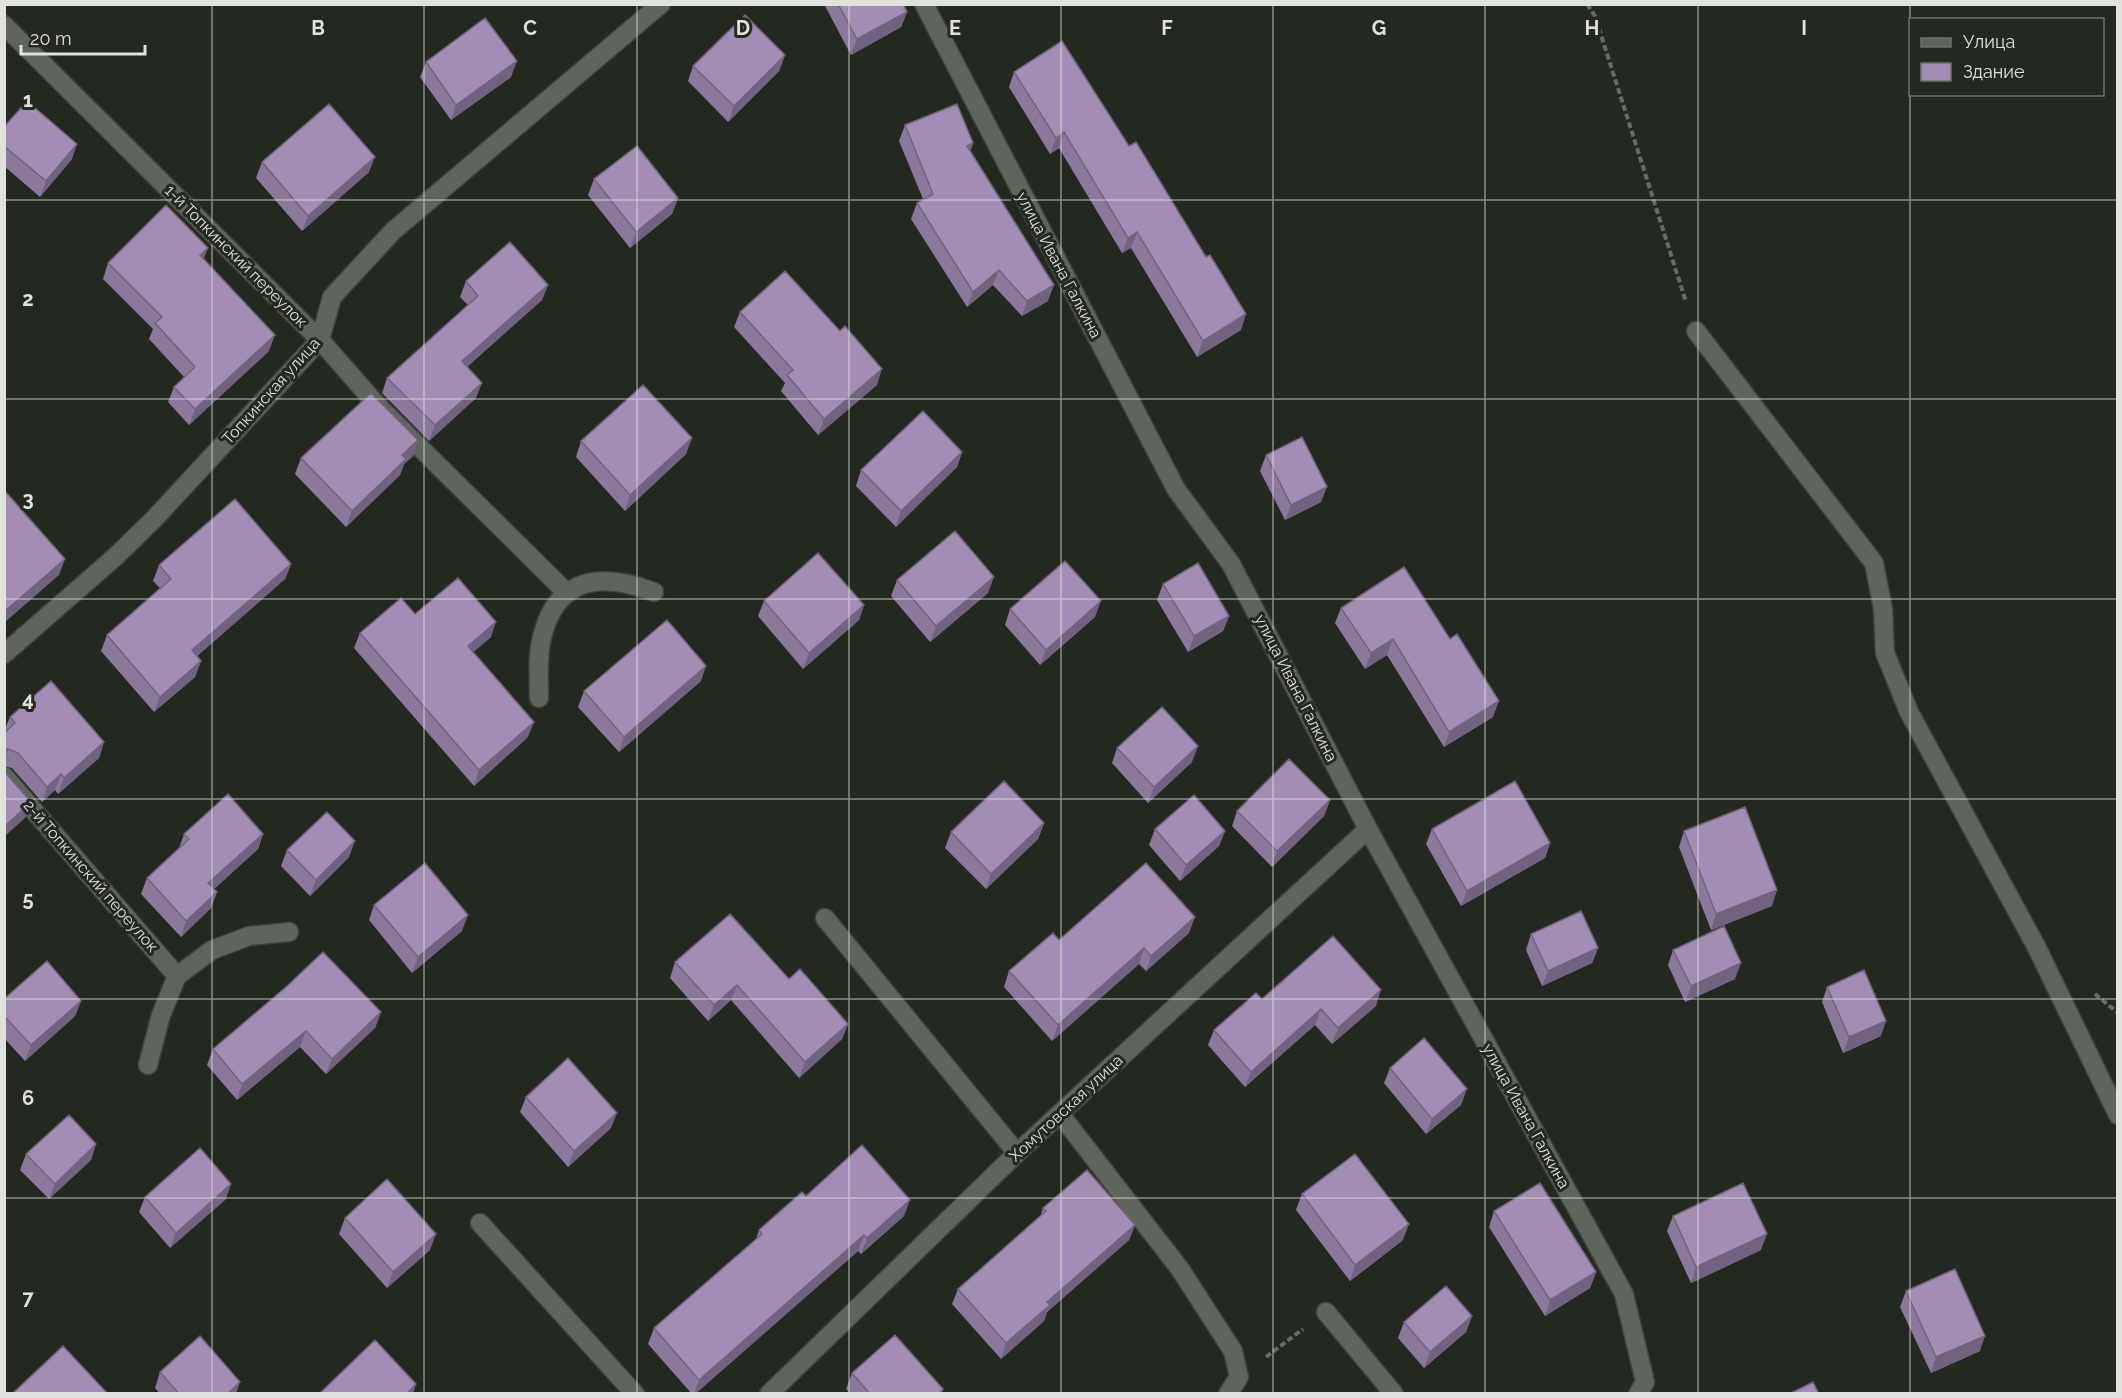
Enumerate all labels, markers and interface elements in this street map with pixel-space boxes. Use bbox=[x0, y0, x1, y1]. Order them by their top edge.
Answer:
text: B bbox=[311, 16, 325, 40]
text: C bbox=[523, 16, 537, 40]
text: D bbox=[736, 16, 750, 40]
text: E bbox=[949, 16, 961, 40]
text: F bbox=[1161, 16, 1173, 40]
text: G bbox=[1372, 16, 1386, 40]
text: H bbox=[1585, 16, 1599, 40]
text: I bbox=[1801, 16, 1807, 40]
scale bar bbox=[21, 18, 146, 56]
legend bbox=[1909, 18, 2104, 96]
text: 20 m bbox=[30, 28, 72, 49]
text: Улица bbox=[1963, 31, 2015, 52]
text: Здание bbox=[1963, 61, 2025, 82]
text: 1 bbox=[23, 88, 33, 112]
street label: 1-й Топкинский переулок bbox=[161, 181, 311, 331]
street label: улица Ивана Галкина bbox=[1012, 189, 1106, 341]
text: 2 bbox=[22, 287, 34, 311]
street label: Топкинская улица bbox=[218, 334, 324, 448]
text: 3 bbox=[22, 487, 34, 511]
street label: улица Ивана Галкина bbox=[1251, 611, 1341, 765]
text: 4 bbox=[22, 687, 34, 711]
street label: 2-й Топкинский переулок bbox=[20, 796, 162, 956]
text: 5 bbox=[22, 887, 34, 911]
street label: улица Ивана Галкина bbox=[1478, 1040, 1574, 1192]
street label: Хомутовская улица bbox=[1005, 1051, 1127, 1165]
text: 6 bbox=[22, 1086, 34, 1110]
text: 7 bbox=[22, 1286, 34, 1310]

